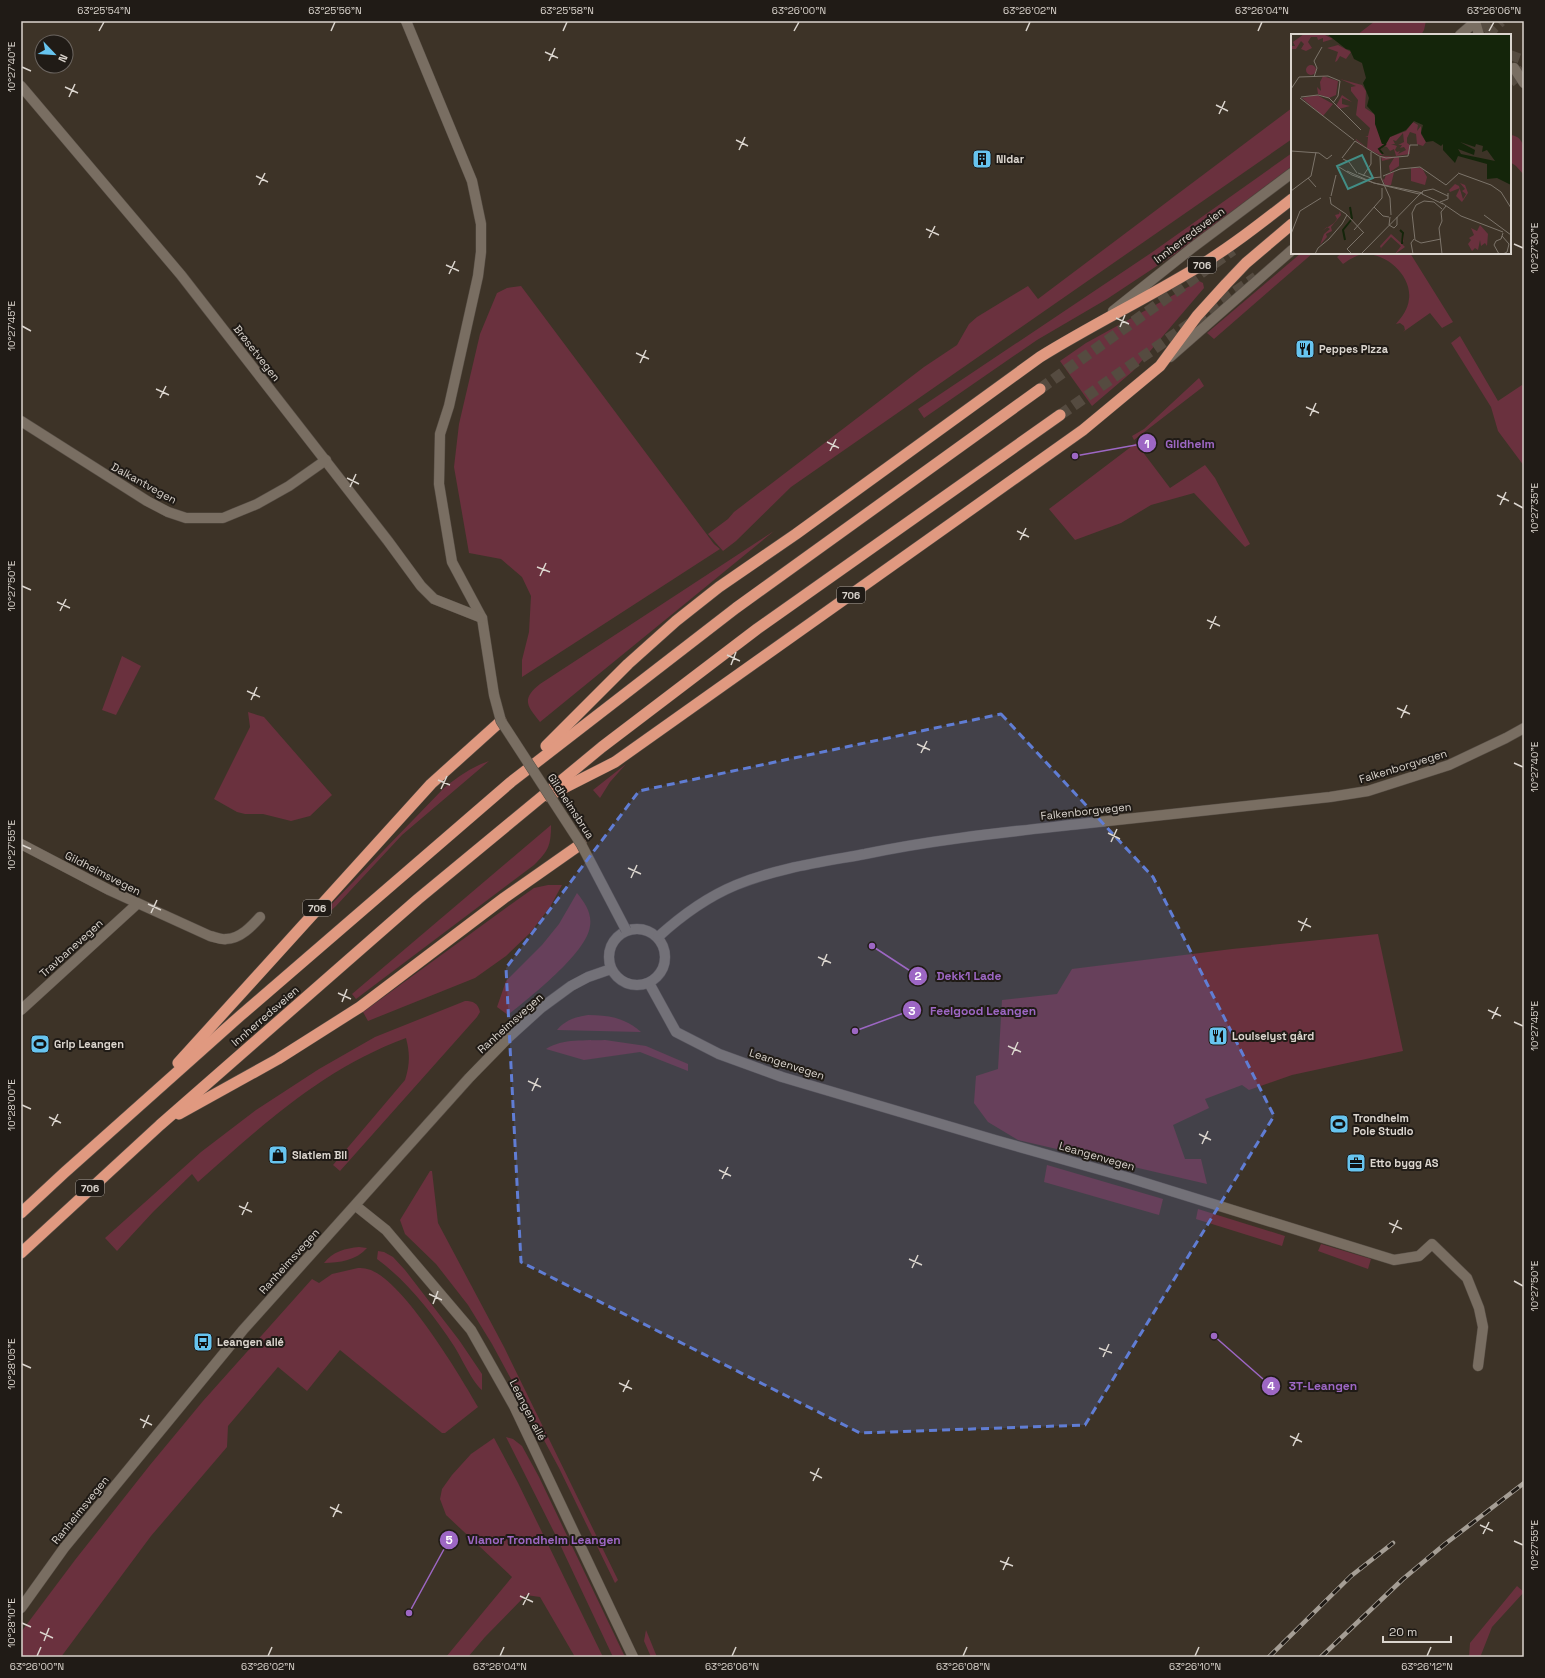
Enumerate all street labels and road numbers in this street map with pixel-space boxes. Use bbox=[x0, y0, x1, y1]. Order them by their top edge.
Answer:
street label: Innherredsveien bbox=[1151, 204, 1227, 266]
road number: 706 bbox=[1188, 257, 1216, 273]
street label: Brøsetvegen bbox=[231, 322, 283, 384]
street label: Dalkantvegen bbox=[109, 459, 179, 507]
road number: 706 bbox=[837, 587, 865, 603]
street label: Falkenborgvegen bbox=[1357, 746, 1449, 786]
street label: Gildheimsbrua bbox=[545, 771, 598, 842]
street label: Falkenborgvegen bbox=[1040, 799, 1132, 823]
street label: Gildheimsvegen bbox=[63, 848, 143, 898]
road number: 706 bbox=[303, 900, 331, 916]
street label: Travbanevegen bbox=[36, 916, 106, 980]
street label: Innherredsveien bbox=[228, 983, 302, 1049]
street label: Ranheimsvegen bbox=[474, 990, 546, 1056]
street label: Leangenvegen bbox=[748, 1045, 826, 1083]
street label: Leangenvegen bbox=[1057, 1138, 1137, 1174]
road number: 706 bbox=[76, 1180, 104, 1196]
street label: Ranheimsvegen bbox=[256, 1225, 322, 1297]
street label: Leangen allé bbox=[507, 1377, 549, 1443]
street label: Ranheimsvegen bbox=[48, 1473, 112, 1547]

